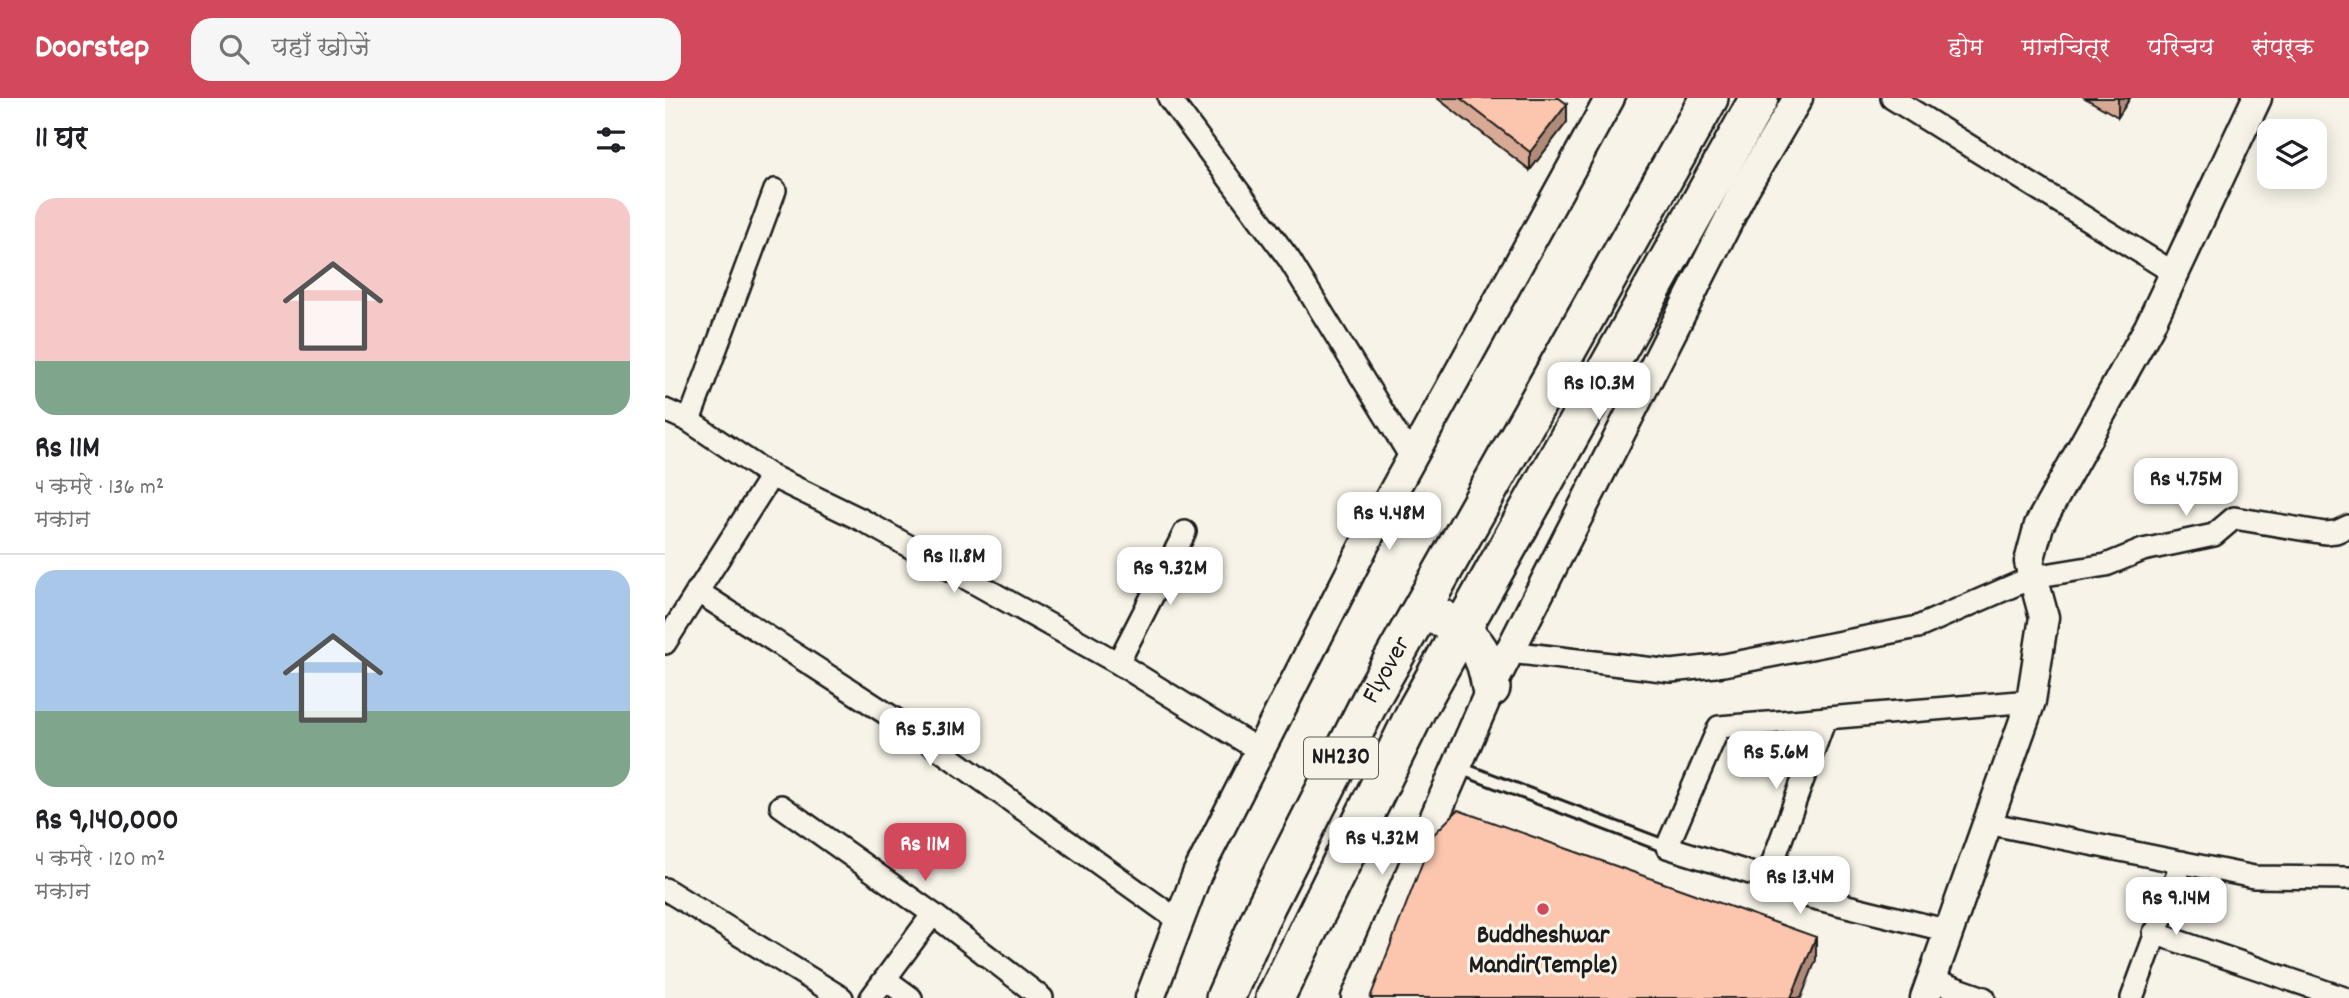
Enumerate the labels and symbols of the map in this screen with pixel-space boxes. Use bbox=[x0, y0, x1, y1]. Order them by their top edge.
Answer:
pin: Rs 10.3M bbox=[1527, 362, 1671, 422]
pin: Rs 4.75M bbox=[2114, 458, 2258, 518]
pin: Rs 4.48M bbox=[1317, 492, 1461, 552]
pin: Rs 11.8M bbox=[882, 536, 1026, 595]
pin: Rs 9.32M bbox=[1098, 547, 1242, 607]
street label: Flyover bbox=[1353, 629, 1421, 710]
pin: Rs 5.31M bbox=[858, 708, 1002, 768]
pin: Rs 5.6M bbox=[1711, 732, 1841, 791]
road number: NH230 bbox=[1304, 738, 1378, 778]
pin: Rs 4.32M bbox=[1310, 818, 1454, 877]
pin: Rs 11M bbox=[868, 824, 982, 883]
pin: Rs 13.4M bbox=[1728, 856, 1872, 916]
pin: Rs 9.14M bbox=[2104, 878, 2248, 937]
marker: Buddheshwar Mandir(Temple) bbox=[1535, 901, 1551, 917]
place label: Buddheshwar Mandir(Temple) bbox=[1469, 918, 1618, 985]

